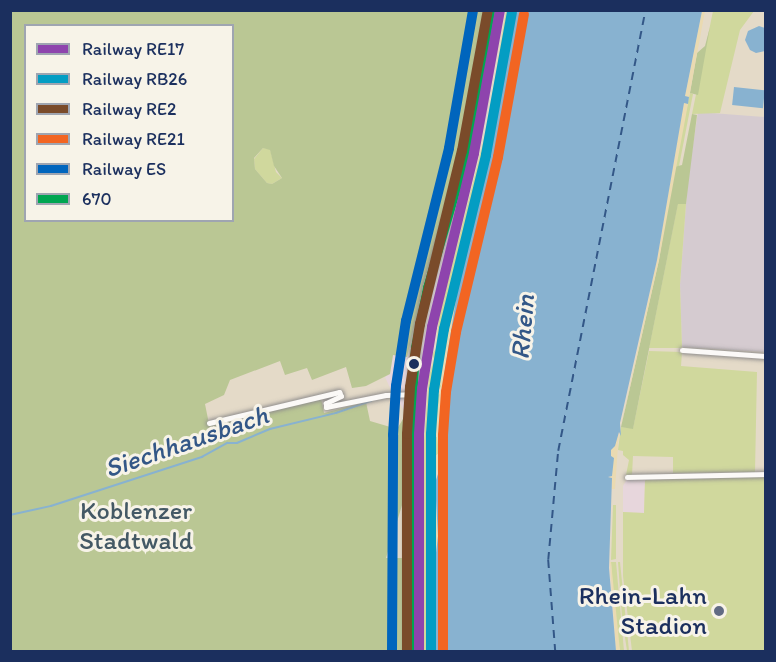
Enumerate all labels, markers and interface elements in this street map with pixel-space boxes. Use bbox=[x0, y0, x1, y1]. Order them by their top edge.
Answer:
legend bbox=[24, 24, 234, 222]
text: Railway RE17 bbox=[82, 38, 184, 60]
text: Railway RB26 bbox=[82, 68, 187, 90]
text: Railway RE2 bbox=[82, 98, 176, 120]
text: Railway RE21 bbox=[82, 128, 185, 150]
text: Railway ES bbox=[82, 158, 166, 180]
text: 670 bbox=[82, 188, 112, 210]
water label: Rhein bbox=[503, 293, 541, 361]
unlabelled marker bbox=[408, 358, 420, 370]
water label: Siechhausbach bbox=[100, 398, 272, 484]
park label: Koblenzer Stadtwald bbox=[79, 495, 193, 556]
place label: Rhein-Lahn Stadion bbox=[579, 580, 707, 642]
marker: Rhein-Lahn Stadion bbox=[712, 604, 726, 618]

